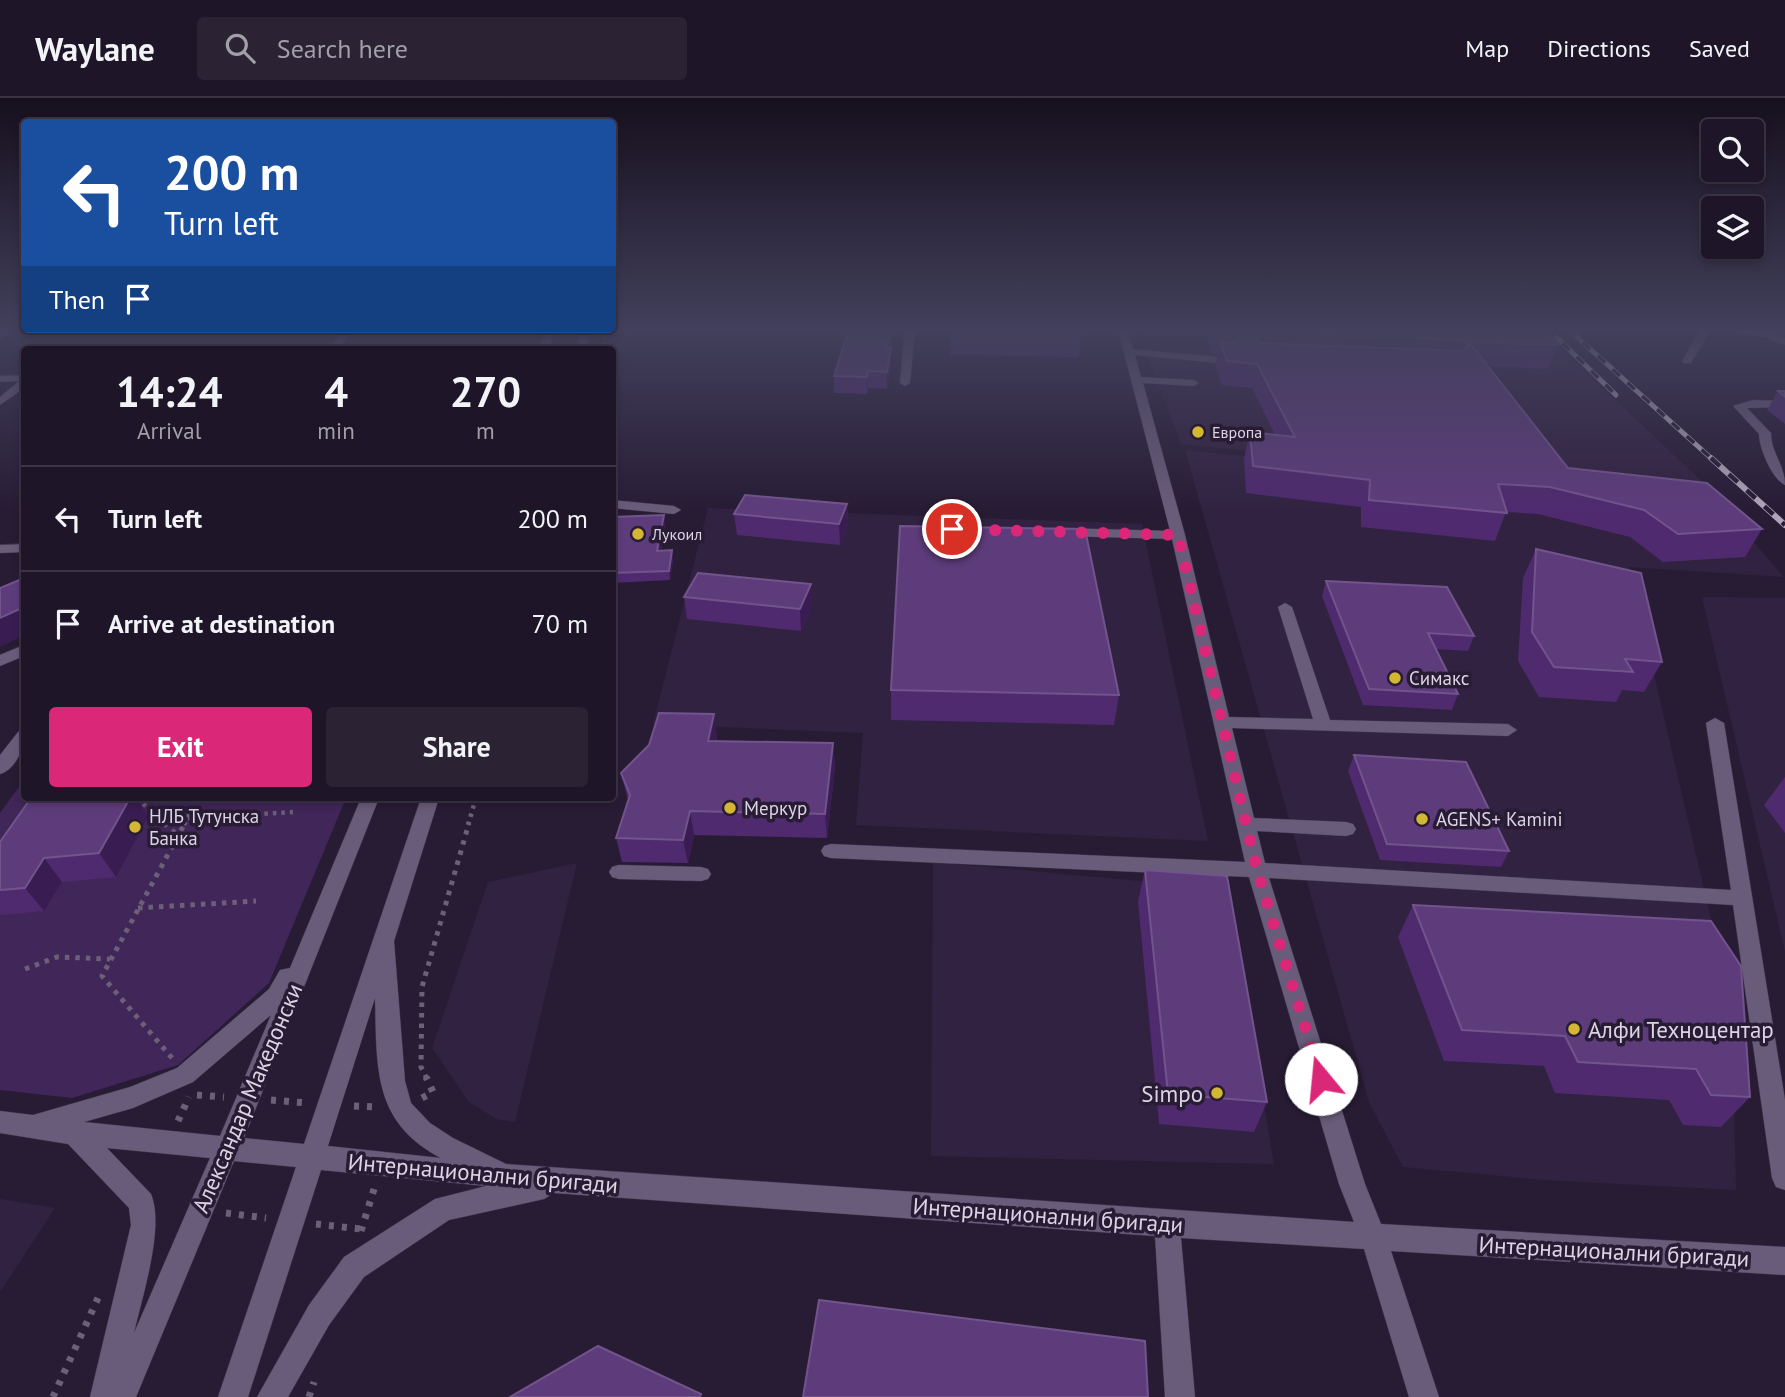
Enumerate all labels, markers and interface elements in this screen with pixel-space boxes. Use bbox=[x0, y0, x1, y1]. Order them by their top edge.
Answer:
search box bbox=[197, 17, 687, 80]
text: Waylane bbox=[35, 27, 155, 70]
icon: search bbox=[221, 29, 259, 67]
text: Search here bbox=[277, 32, 408, 65]
text: Map bbox=[1465, 33, 1509, 64]
text: Directions bbox=[1547, 33, 1651, 64]
text: Saved bbox=[1689, 33, 1750, 64]
map controls bbox=[1701, 119, 1764, 259]
button: search bbox=[1701, 119, 1764, 182]
text: 200 m bbox=[164, 140, 299, 204]
icon: left bbox=[49, 147, 140, 238]
button: layers bbox=[1701, 196, 1764, 259]
text: Turn left bbox=[164, 202, 279, 244]
icon: arrive bbox=[119, 280, 157, 318]
text: Then bbox=[49, 283, 105, 316]
text: 14:24 bbox=[116, 364, 222, 419]
text: 4 bbox=[324, 364, 348, 419]
text: 270 bbox=[450, 364, 521, 419]
text: Arrival bbox=[137, 416, 201, 445]
text: min bbox=[317, 416, 355, 445]
text: m bbox=[476, 416, 495, 445]
place label: Европа bbox=[1212, 422, 1262, 442]
marker: Европа bbox=[1190, 424, 1206, 440]
pin bbox=[922, 499, 982, 559]
icon: left bbox=[49, 500, 87, 538]
text: Turn left bbox=[108, 502, 202, 535]
text: 200 m bbox=[517, 502, 588, 535]
icon: arrive bbox=[933, 510, 971, 548]
place label: Лукоил bbox=[651, 524, 702, 544]
marker: Лукоил bbox=[630, 526, 646, 542]
icon: arrive bbox=[49, 605, 87, 643]
text: Arrive at destination bbox=[108, 607, 335, 640]
text: 70 m bbox=[532, 607, 588, 640]
place label: Симакс bbox=[1409, 666, 1469, 690]
marker: Симакс bbox=[1387, 670, 1403, 686]
button: Exit bbox=[49, 707, 312, 787]
button: Share bbox=[326, 707, 588, 787]
place label: Меркур bbox=[744, 796, 807, 820]
marker: Меркур bbox=[722, 800, 738, 816]
place label: НЛБ Тутунска Банка bbox=[149, 804, 259, 850]
place label: AGENS+ Kamini bbox=[1436, 807, 1562, 831]
marker: AGENS+ Kamini bbox=[1414, 811, 1430, 827]
marker: НЛБ Тутунска Банка bbox=[127, 819, 143, 835]
street label: Александар Македонски bbox=[185, 979, 309, 1217]
place label: Алфи Техноцентар bbox=[1588, 1015, 1774, 1044]
marker: Алфи Техноцентар bbox=[1566, 1021, 1582, 1037]
position arrow bbox=[1284, 1042, 1358, 1116]
place label: Simpo bbox=[1141, 1079, 1203, 1108]
marker: Simpo bbox=[1209, 1085, 1225, 1101]
street label: Интернационални бригади bbox=[347, 1147, 619, 1199]
street label: Интернационални бригади bbox=[912, 1191, 1184, 1239]
street label: Интернационални бригади bbox=[1478, 1229, 1750, 1273]

